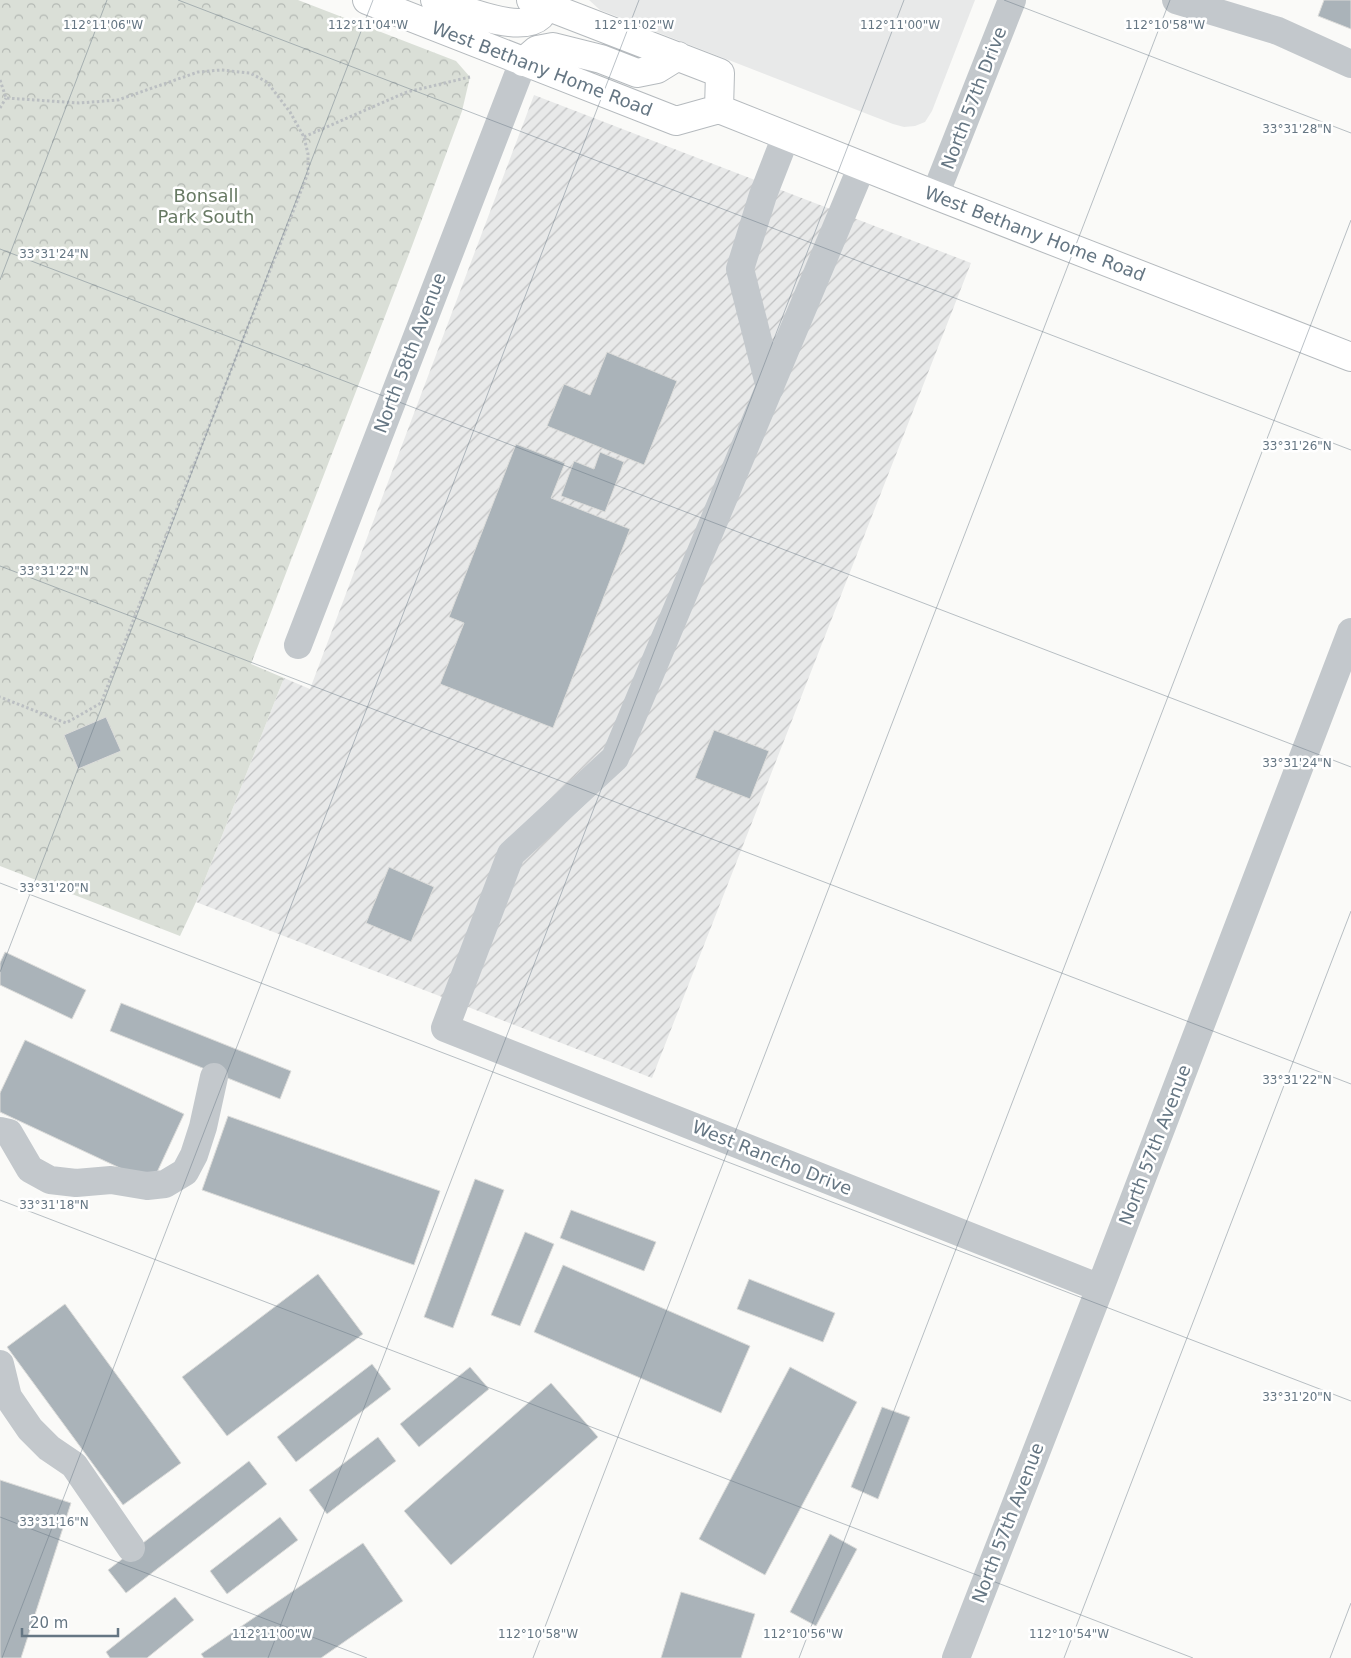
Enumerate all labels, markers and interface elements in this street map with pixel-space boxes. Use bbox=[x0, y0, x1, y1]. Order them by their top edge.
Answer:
street label: West Bethany Home Road bbox=[429, 17, 656, 120]
text: 112°11'06"W bbox=[63, 18, 143, 32]
text: 112°11'04"W bbox=[328, 18, 408, 32]
text: 112°11'02"W bbox=[594, 18, 674, 32]
text: 112°11'00"W bbox=[860, 18, 940, 32]
text: 112°10'58"W bbox=[1125, 18, 1205, 32]
street label: North 57th Drive bbox=[937, 23, 1010, 172]
text: 33°31'28"N bbox=[1262, 122, 1332, 136]
street label: West Bethany Home Road bbox=[922, 182, 1149, 285]
park label: Bonsall Park South bbox=[158, 185, 254, 227]
text: 33°31'24"N bbox=[19, 247, 89, 261]
street label: North 58th Avenue bbox=[369, 270, 450, 436]
text: 33°31'26"N bbox=[1262, 439, 1332, 453]
text: 33°31'22"N bbox=[19, 564, 89, 578]
text: 33°31'24"N bbox=[1262, 756, 1332, 770]
text: 33°31'20"N bbox=[19, 881, 89, 895]
street label: North 57th Avenue bbox=[1114, 1062, 1195, 1228]
text: 33°31'22"N bbox=[1262, 1073, 1332, 1087]
street label: West Rancho Drive bbox=[689, 1116, 855, 1199]
text: 33°31'18"N bbox=[19, 1198, 89, 1212]
text: 33°31'20"N bbox=[1262, 1390, 1332, 1404]
street label: North 57th Avenue bbox=[967, 1440, 1048, 1606]
text: 33°31'16"N bbox=[19, 1515, 89, 1529]
scale bar bbox=[22, 1606, 119, 1638]
text: 20 m bbox=[30, 1614, 68, 1632]
text: 112°11'00"W bbox=[232, 1627, 312, 1641]
text: 112°10'58"W bbox=[498, 1627, 578, 1641]
text: 112°10'56"W bbox=[763, 1627, 843, 1641]
text: 112°10'54"W bbox=[1029, 1627, 1109, 1641]

